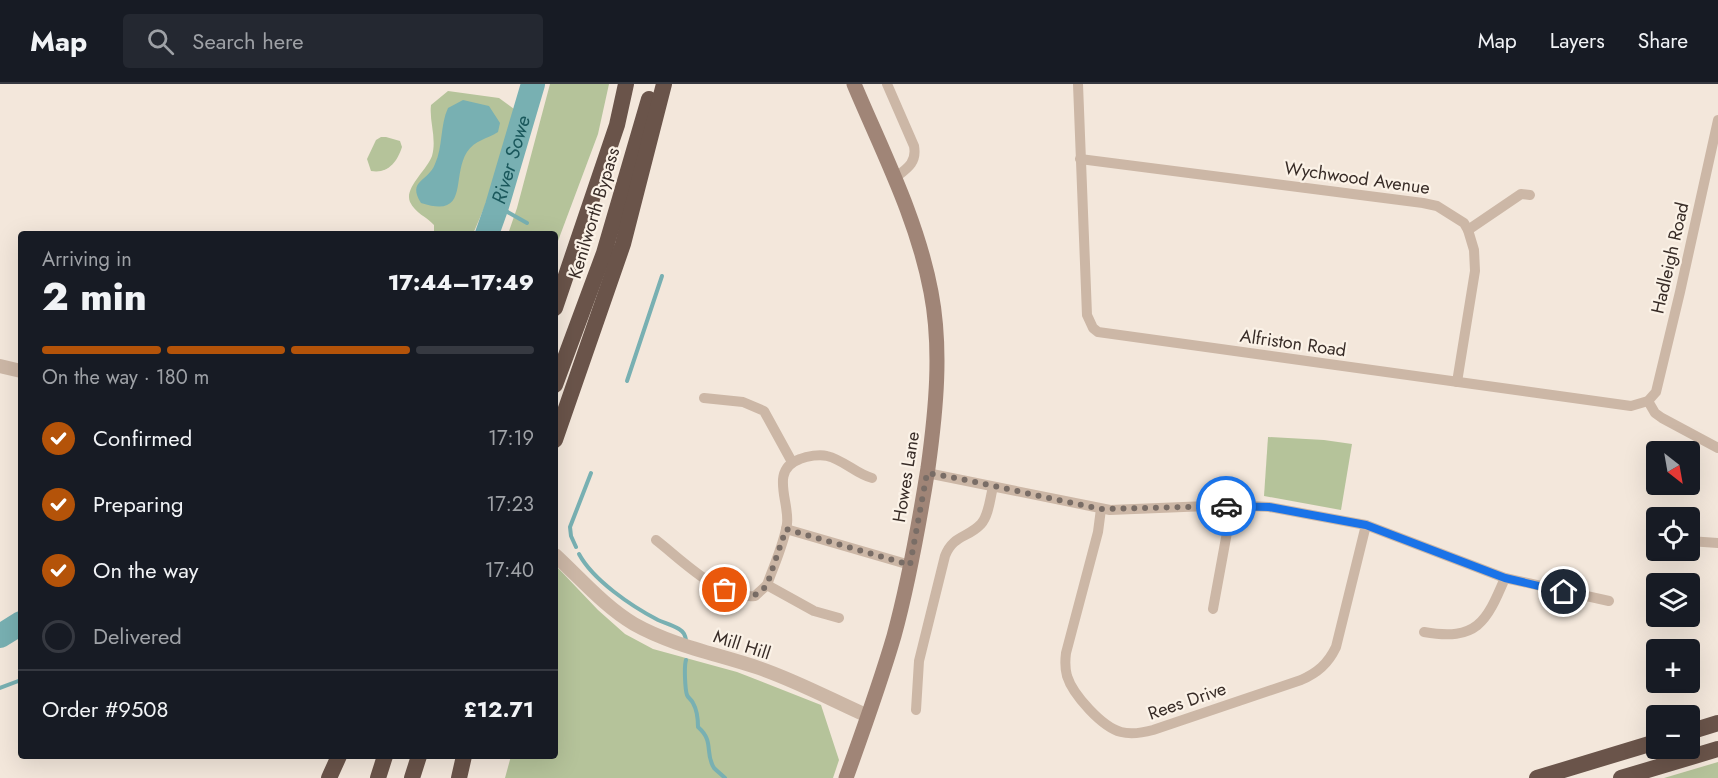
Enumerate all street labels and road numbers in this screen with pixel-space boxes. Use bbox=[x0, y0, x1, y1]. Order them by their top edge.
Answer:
street label: Kenilworth Bypass bbox=[562, 144, 626, 282]
street label: Wychwood Avenue bbox=[1283, 155, 1431, 201]
street label: Hadleigh Road bbox=[1645, 200, 1695, 316]
street label: Alfriston Road bbox=[1238, 323, 1348, 363]
street label: Howes Lane bbox=[886, 430, 926, 524]
street label: Mill Hill bbox=[710, 624, 774, 666]
street label: Rees Drive bbox=[1144, 675, 1230, 727]

